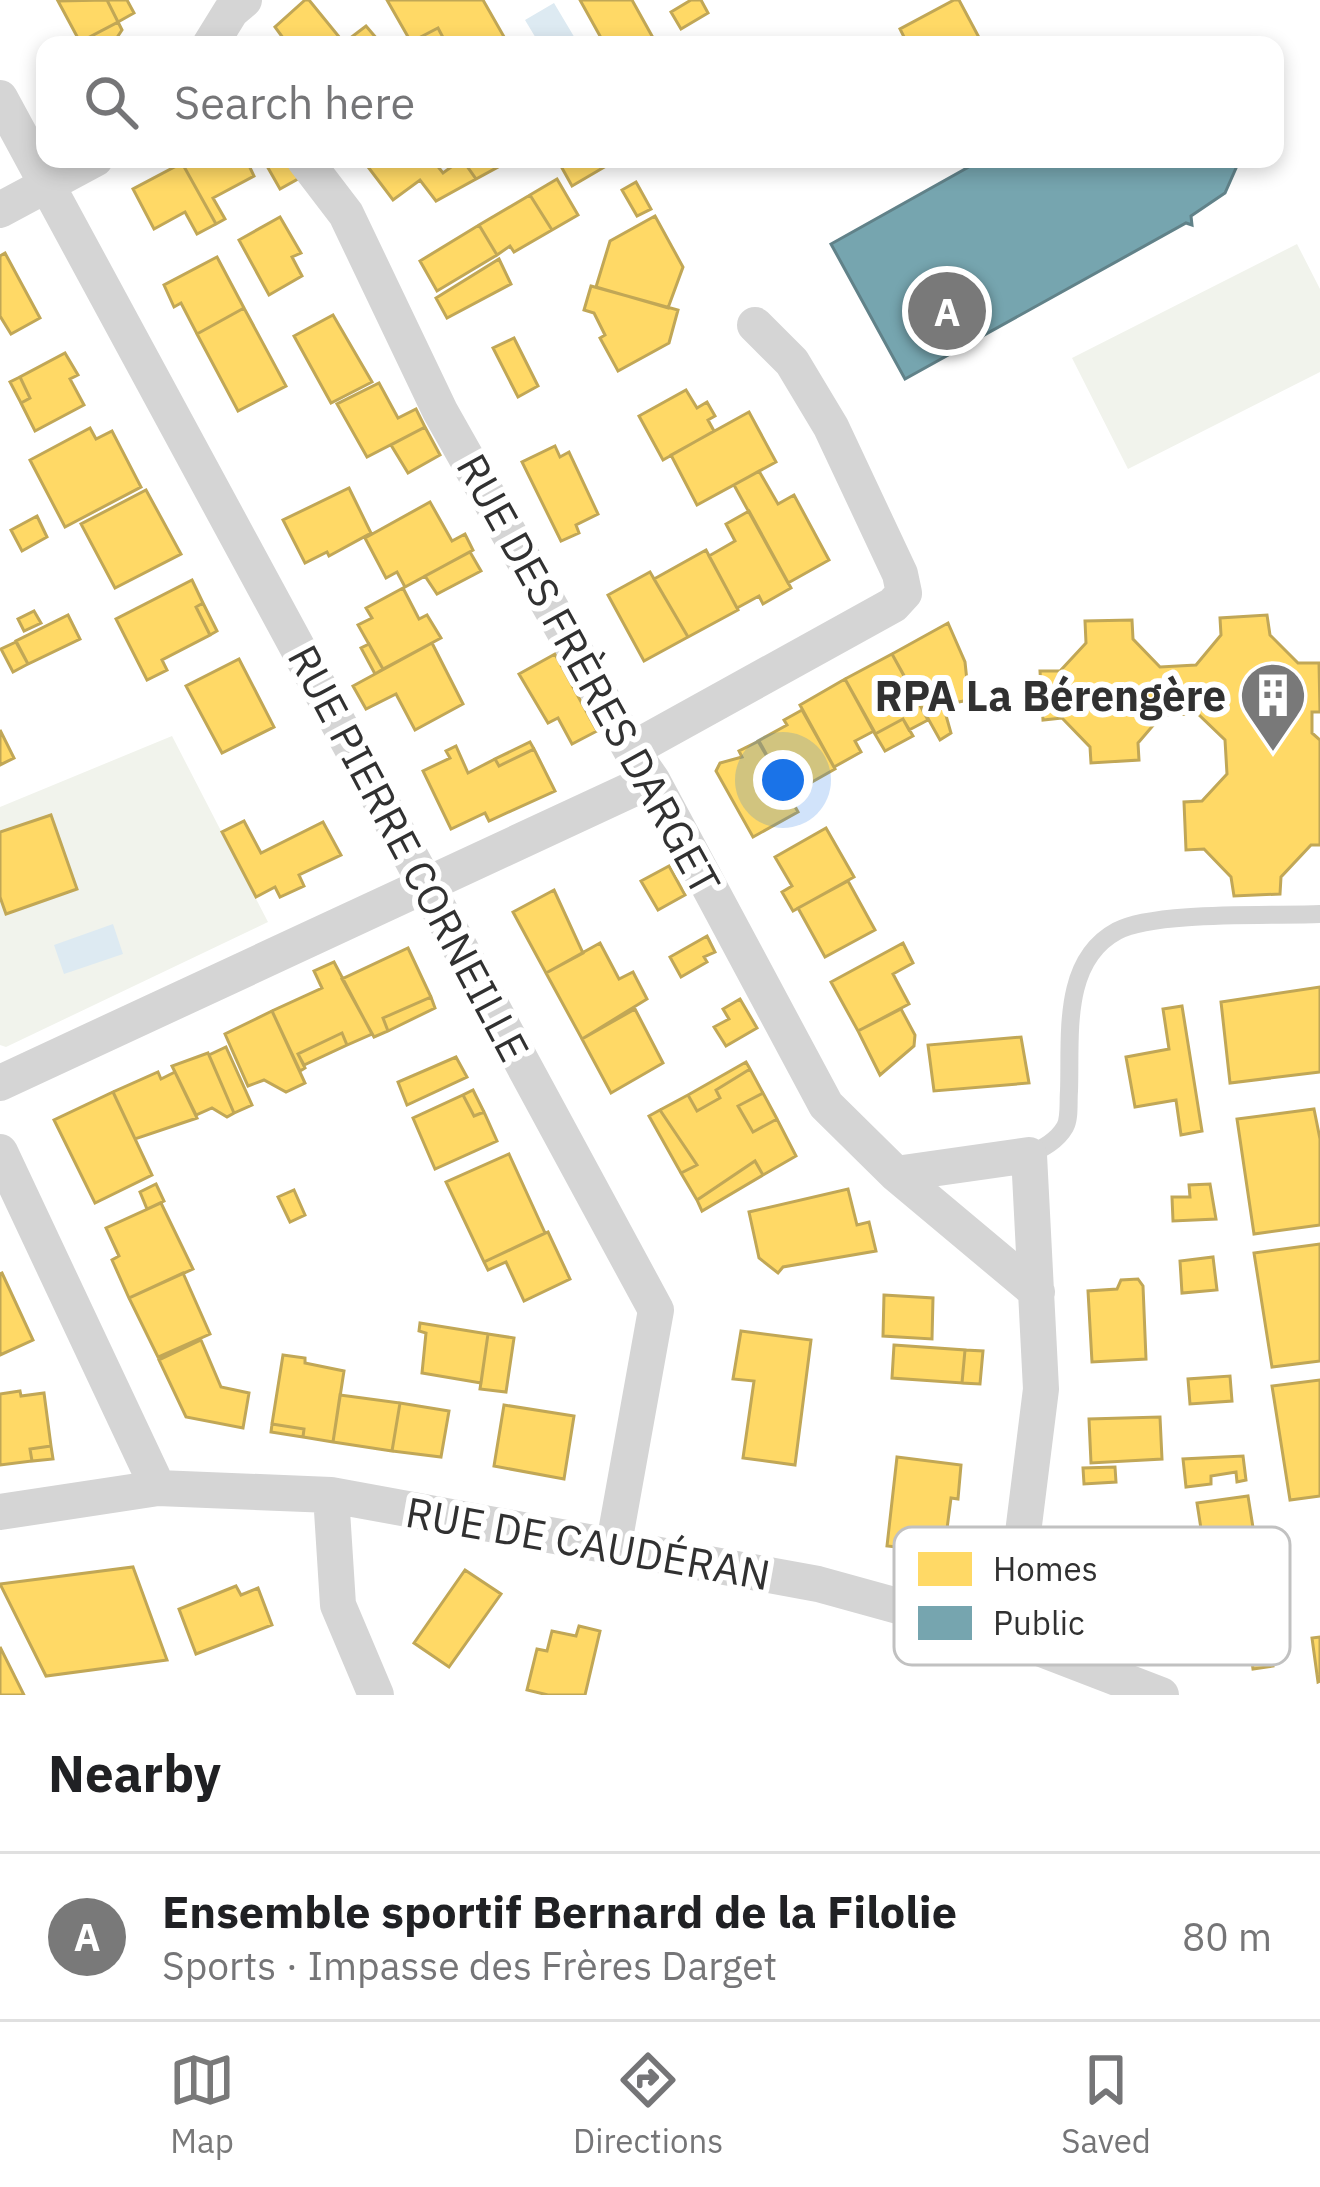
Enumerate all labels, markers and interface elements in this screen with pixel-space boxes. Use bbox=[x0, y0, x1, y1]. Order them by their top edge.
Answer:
search box bbox=[36, 36, 1284, 168]
icon: search bbox=[78, 69, 144, 135]
text: Search here bbox=[174, 73, 415, 131]
pin: A bbox=[908, 266, 986, 356]
street label: RUE DES FRÈRES DARGET bbox=[445, 444, 733, 904]
street label: RUE PIERRE CORNEILLE bbox=[276, 635, 542, 1071]
building icon: RPA La Bérengère bbox=[1238, 660, 1308, 754]
place label: RPA La Bérengère bbox=[874, 668, 1226, 723]
your location bbox=[753, 750, 813, 810]
street label: RUE DE CAUDÉRAN bbox=[402, 1484, 774, 1602]
legend bbox=[894, 1527, 1290, 1665]
text: Homes bbox=[993, 1547, 1098, 1590]
text: Public bbox=[993, 1601, 1085, 1644]
text: Nearby bbox=[48, 1740, 221, 1806]
text: Ensemble sportif Bernard de la Filolie bbox=[162, 1882, 957, 1940]
text: A bbox=[74, 1911, 100, 1962]
text: 80 m bbox=[1182, 1911, 1272, 1962]
text: Sports · Impasse des Frères Darget bbox=[162, 1940, 777, 1991]
tab: Map bbox=[169, 2047, 235, 2162]
tab: Directions bbox=[573, 2047, 723, 2162]
tab: Saved bbox=[1061, 2047, 1151, 2162]

